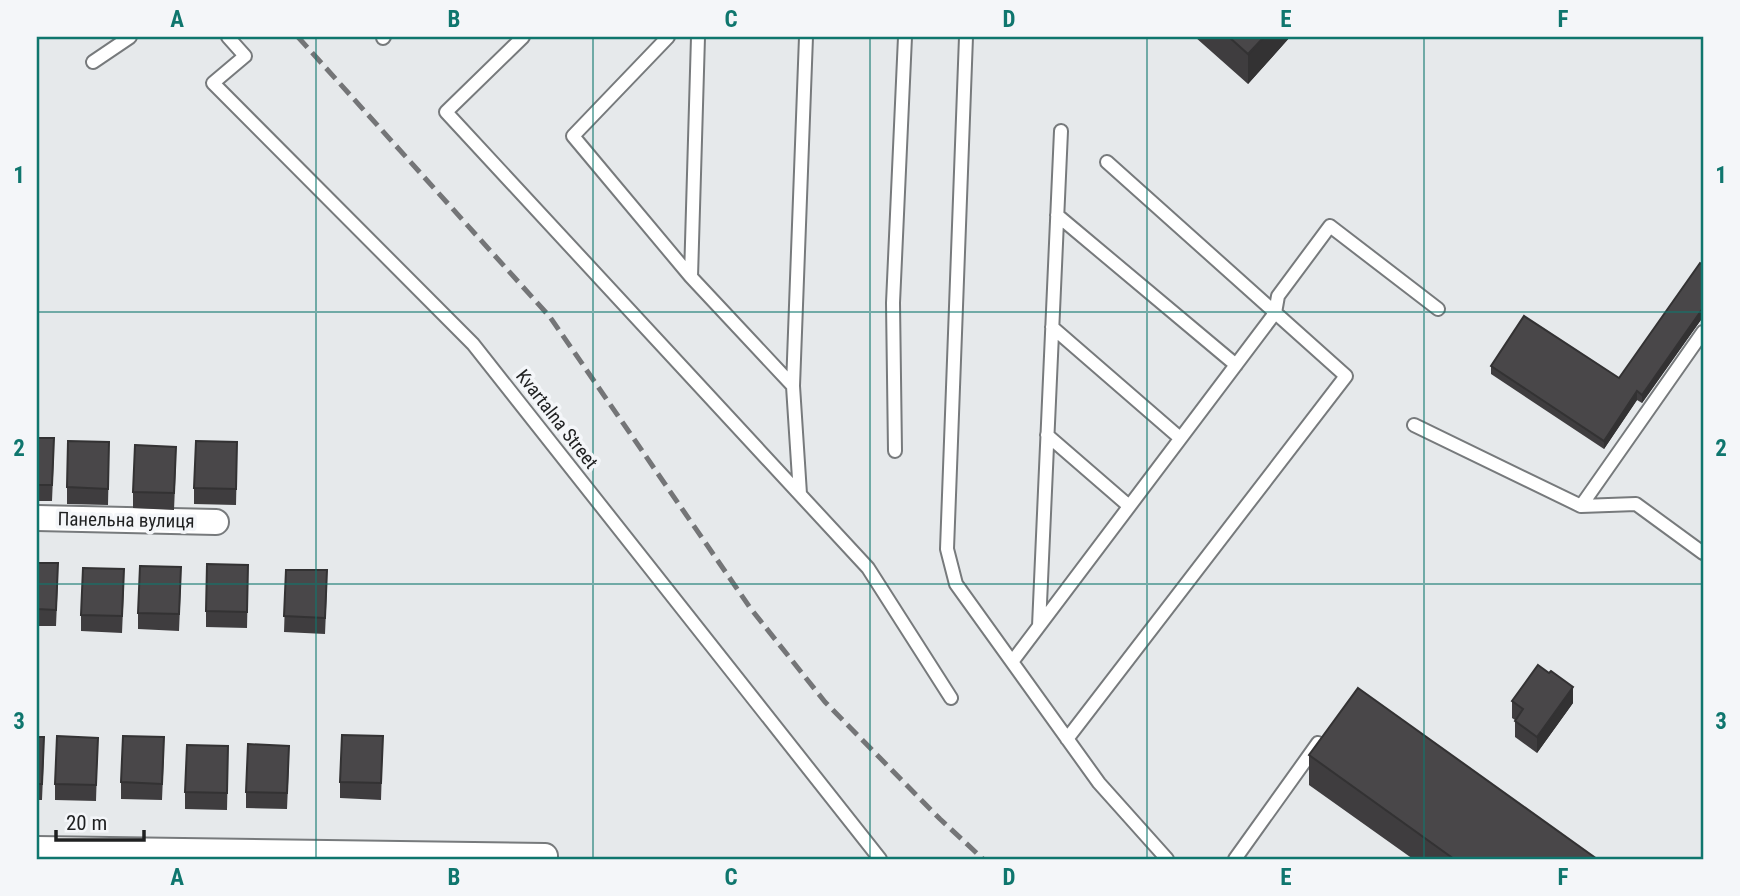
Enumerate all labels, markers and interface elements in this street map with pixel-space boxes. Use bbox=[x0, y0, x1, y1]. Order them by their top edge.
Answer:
text: A bbox=[170, 6, 184, 33]
text: B bbox=[448, 6, 460, 33]
text: C bbox=[724, 6, 738, 33]
text: D bbox=[1003, 6, 1016, 33]
text: E bbox=[1280, 6, 1292, 33]
text: F bbox=[1558, 6, 1569, 33]
text: 1 bbox=[13, 162, 25, 189]
text: 1 bbox=[1715, 162, 1727, 189]
street label: Kvartalna Street bbox=[511, 365, 603, 473]
text: 2 bbox=[13, 435, 25, 462]
text: 2 bbox=[1715, 435, 1727, 462]
street label: Панельна вулиця bbox=[57, 507, 195, 533]
text: 3 bbox=[13, 708, 25, 735]
text: 3 bbox=[1715, 708, 1727, 735]
scale bar bbox=[56, 798, 144, 842]
text: 20 m bbox=[66, 811, 107, 835]
text: A bbox=[170, 864, 184, 891]
text: B bbox=[448, 864, 460, 891]
text: C bbox=[724, 864, 738, 891]
text: D bbox=[1003, 864, 1016, 891]
text: E bbox=[1280, 864, 1292, 891]
text: F bbox=[1558, 864, 1569, 891]

